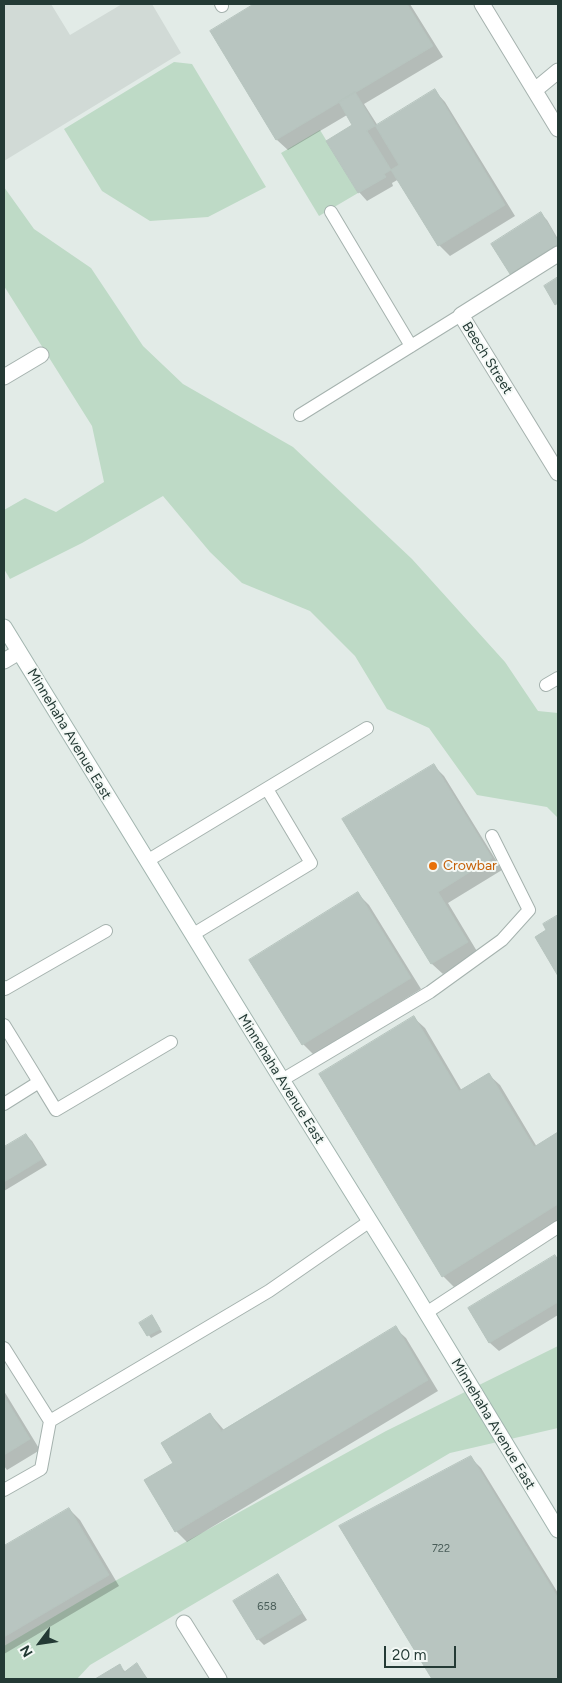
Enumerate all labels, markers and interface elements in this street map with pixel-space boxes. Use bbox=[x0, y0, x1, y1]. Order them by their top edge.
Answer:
street label: Beech Street bbox=[458, 319, 516, 397]
street label: Minnehaha Avenue East bbox=[23, 665, 115, 803]
place label: Crowbar bbox=[443, 858, 497, 874]
marker: Crowbar bbox=[427, 860, 439, 872]
street label: Minnehaha Avenue East bbox=[234, 1011, 328, 1147]
street label: Minnehaha Avenue East bbox=[447, 1355, 539, 1493]
house number: 722 bbox=[432, 1542, 450, 1556]
house number: 658 bbox=[257, 1600, 277, 1614]
north arrow bbox=[15, 1618, 65, 1668]
scale bar bbox=[387, 1636, 460, 1668]
text: N bbox=[17, 1642, 37, 1660]
text: 20 m bbox=[392, 1646, 426, 1664]

